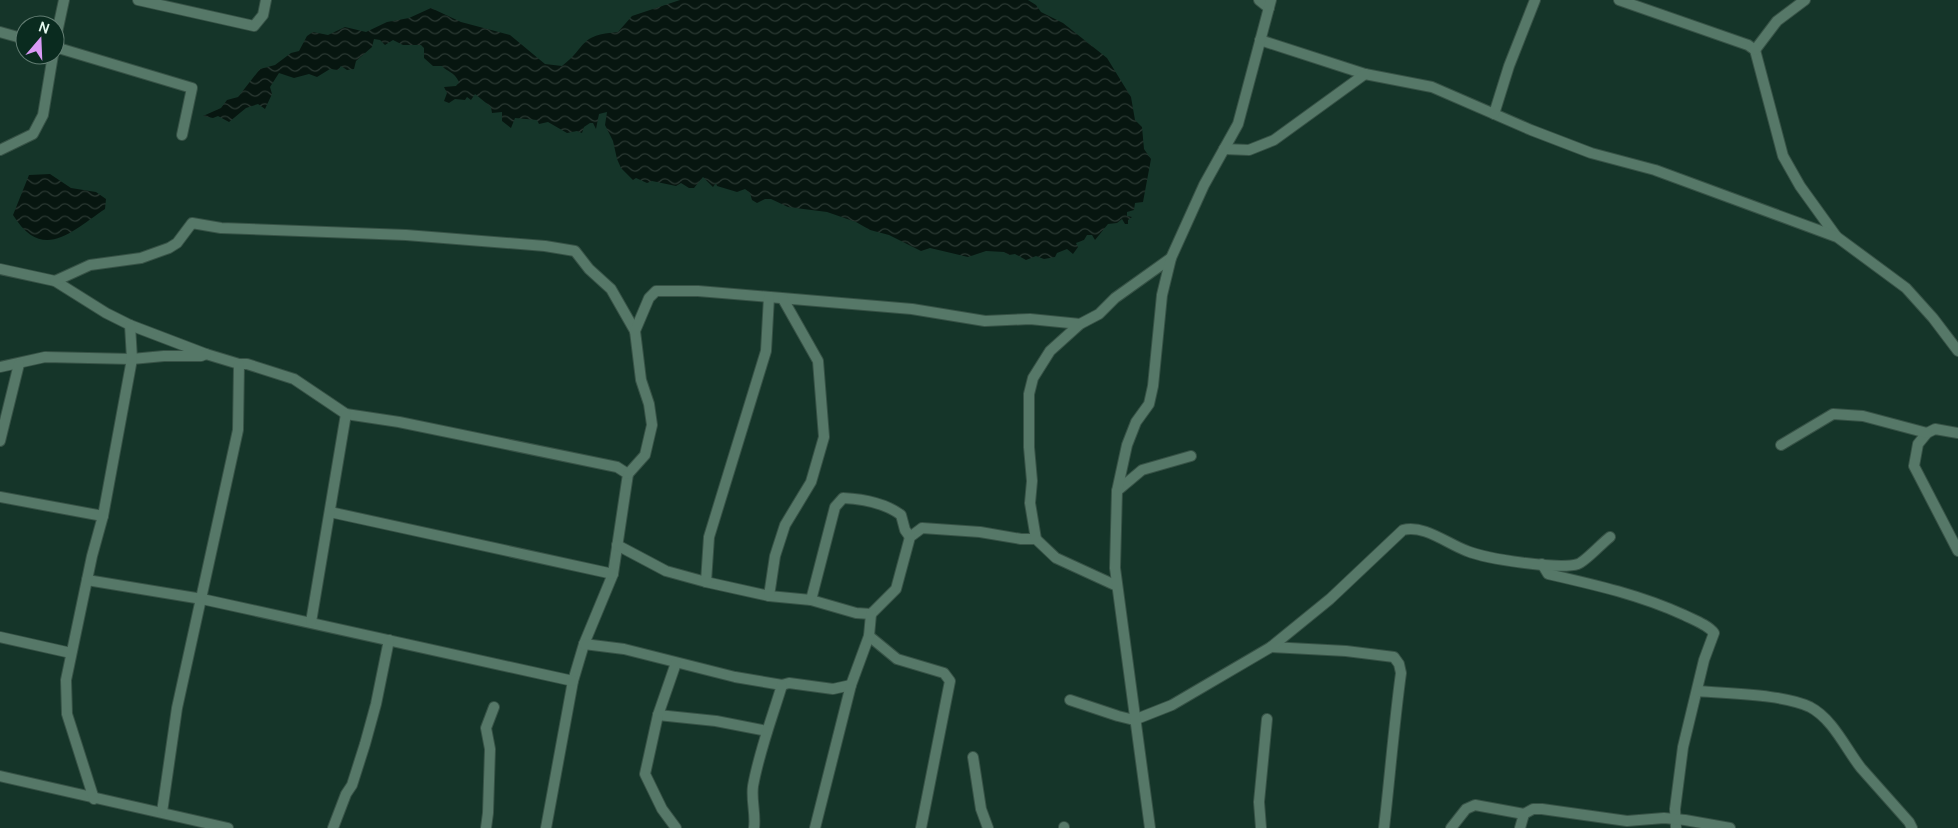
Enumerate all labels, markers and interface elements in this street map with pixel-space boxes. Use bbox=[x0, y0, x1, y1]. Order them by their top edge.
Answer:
north arrow bbox=[15, 15, 65, 65]
text: N bbox=[37, 17, 52, 38]

